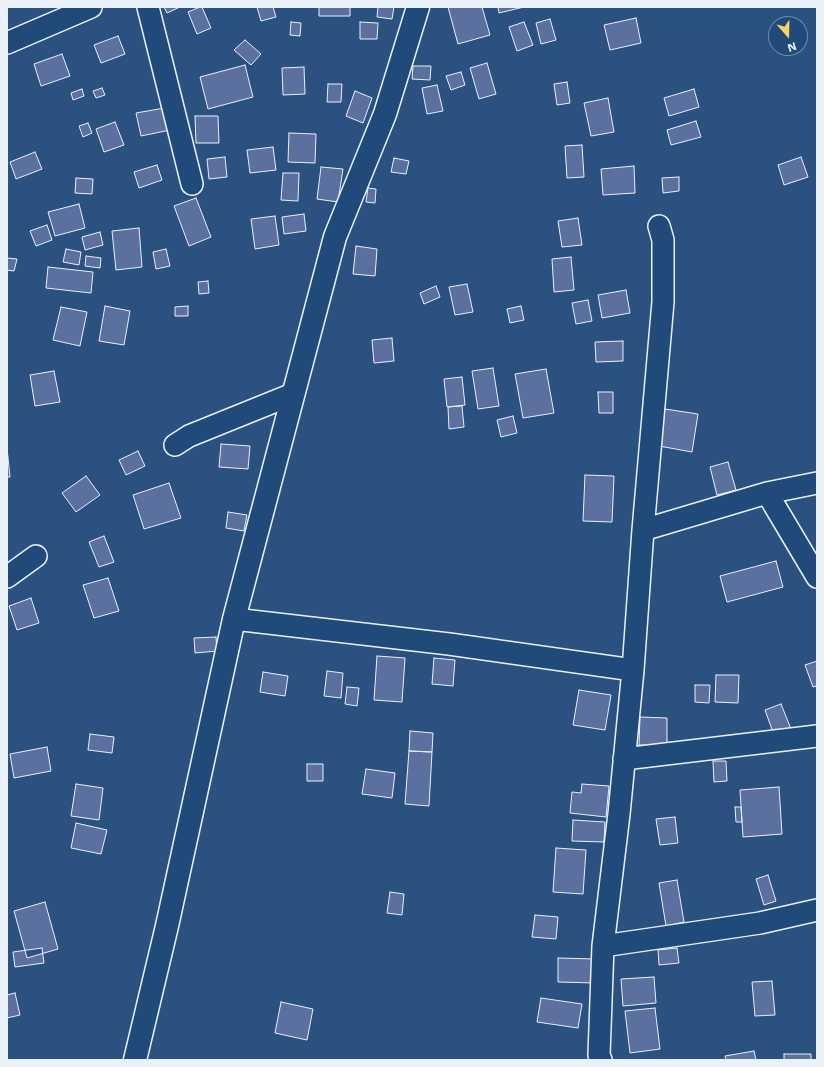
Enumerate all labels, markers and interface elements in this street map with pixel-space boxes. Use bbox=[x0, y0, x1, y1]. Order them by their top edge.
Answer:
north arrow bbox=[768, 16, 808, 56]
text: N bbox=[785, 38, 799, 55]

